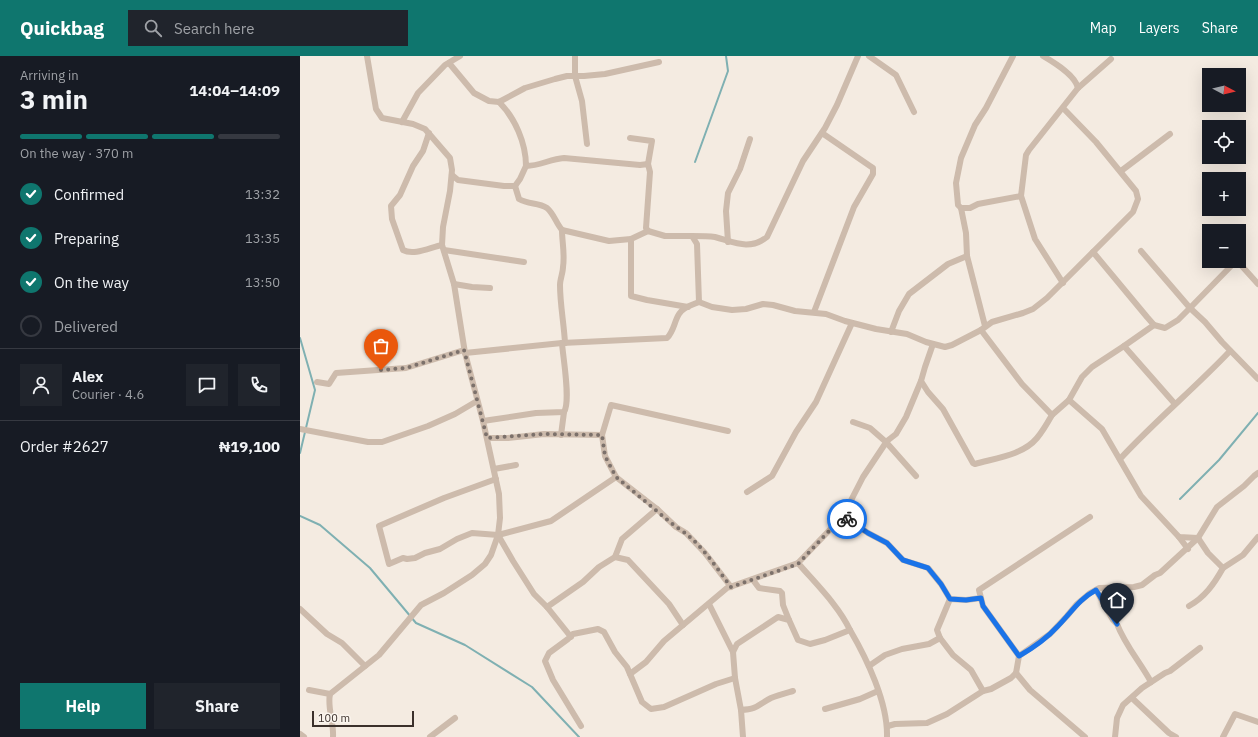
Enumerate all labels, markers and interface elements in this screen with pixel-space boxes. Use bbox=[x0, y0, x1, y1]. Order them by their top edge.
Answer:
search box bbox=[128, 10, 408, 46]
text: Quickbag bbox=[20, 16, 104, 40]
icon: search bbox=[142, 17, 164, 39]
text: Search here bbox=[174, 19, 254, 38]
text: Map bbox=[1090, 19, 1117, 37]
text: Layers bbox=[1139, 19, 1180, 37]
text: Share bbox=[1202, 19, 1238, 37]
text: Arriving in bbox=[20, 67, 79, 84]
north arrow bbox=[1202, 68, 1246, 112]
map controls bbox=[1202, 68, 1246, 268]
text: 14:04–14:09 bbox=[189, 81, 280, 100]
text: 3 min bbox=[20, 82, 88, 116]
button: locate bbox=[1202, 120, 1246, 164]
text: On the way · 370 m bbox=[20, 145, 133, 162]
button: + bbox=[1202, 172, 1246, 216]
icon: check bbox=[20, 183, 42, 205]
text: Confirmed bbox=[54, 185, 124, 204]
text: 13:32 bbox=[245, 186, 280, 203]
button: − bbox=[1202, 224, 1246, 268]
icon: check bbox=[20, 227, 42, 249]
text: Preparing bbox=[54, 229, 119, 248]
text: 13:35 bbox=[245, 230, 280, 247]
icon: check bbox=[20, 271, 42, 293]
text: On the way bbox=[54, 273, 129, 292]
text: 13:50 bbox=[245, 274, 280, 291]
text: Delivered bbox=[54, 317, 118, 336]
pin bbox=[364, 329, 398, 370]
icon: bag bbox=[370, 335, 392, 357]
button: person bbox=[20, 364, 62, 406]
button: chat bbox=[186, 364, 228, 406]
button: phone bbox=[238, 364, 280, 406]
text: Alex bbox=[72, 367, 103, 386]
text: Courier · 4.6 bbox=[72, 386, 144, 403]
text: Order #2627 bbox=[20, 437, 109, 456]
text: ₦19,100 bbox=[219, 437, 280, 456]
courier bbox=[827, 499, 867, 539]
icon: bike bbox=[836, 508, 858, 530]
pin bbox=[1100, 583, 1134, 624]
icon: home bbox=[1106, 589, 1128, 611]
button: Help bbox=[20, 683, 146, 729]
button: Share bbox=[154, 683, 280, 729]
scale bar bbox=[312, 709, 414, 728]
text: 100 m bbox=[318, 711, 350, 725]

